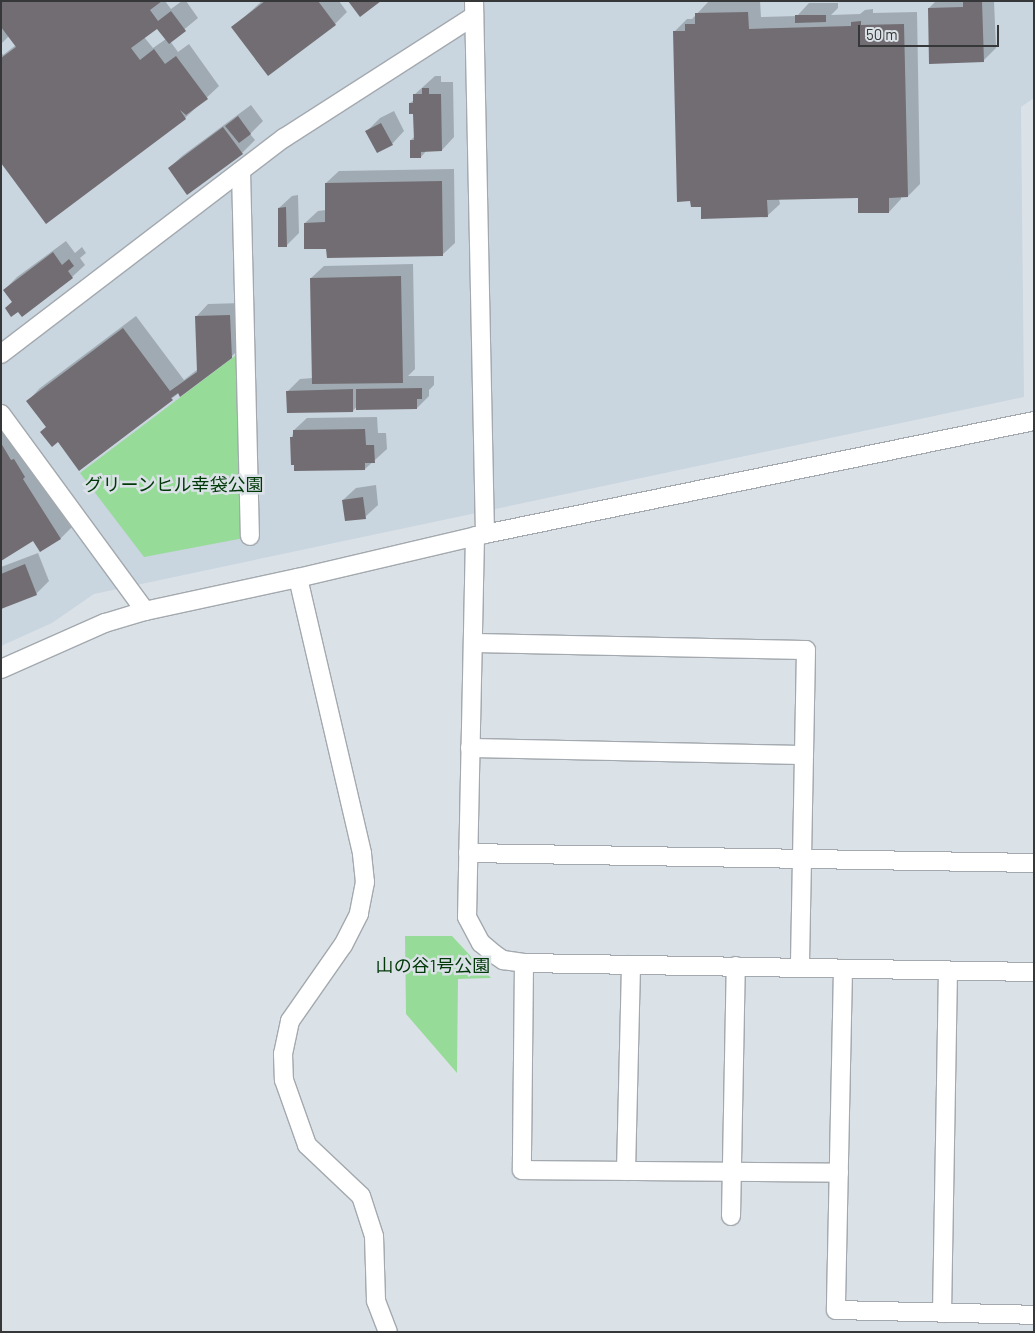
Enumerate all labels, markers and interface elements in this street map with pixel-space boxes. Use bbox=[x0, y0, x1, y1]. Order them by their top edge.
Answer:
scale bar bbox=[860, 15, 1001, 47]
text: 50 m bbox=[866, 25, 898, 43]
park label: グリーンヒル幸袋公園 bbox=[84, 473, 264, 495]
park label: 山の谷1号公園 bbox=[376, 954, 490, 976]

